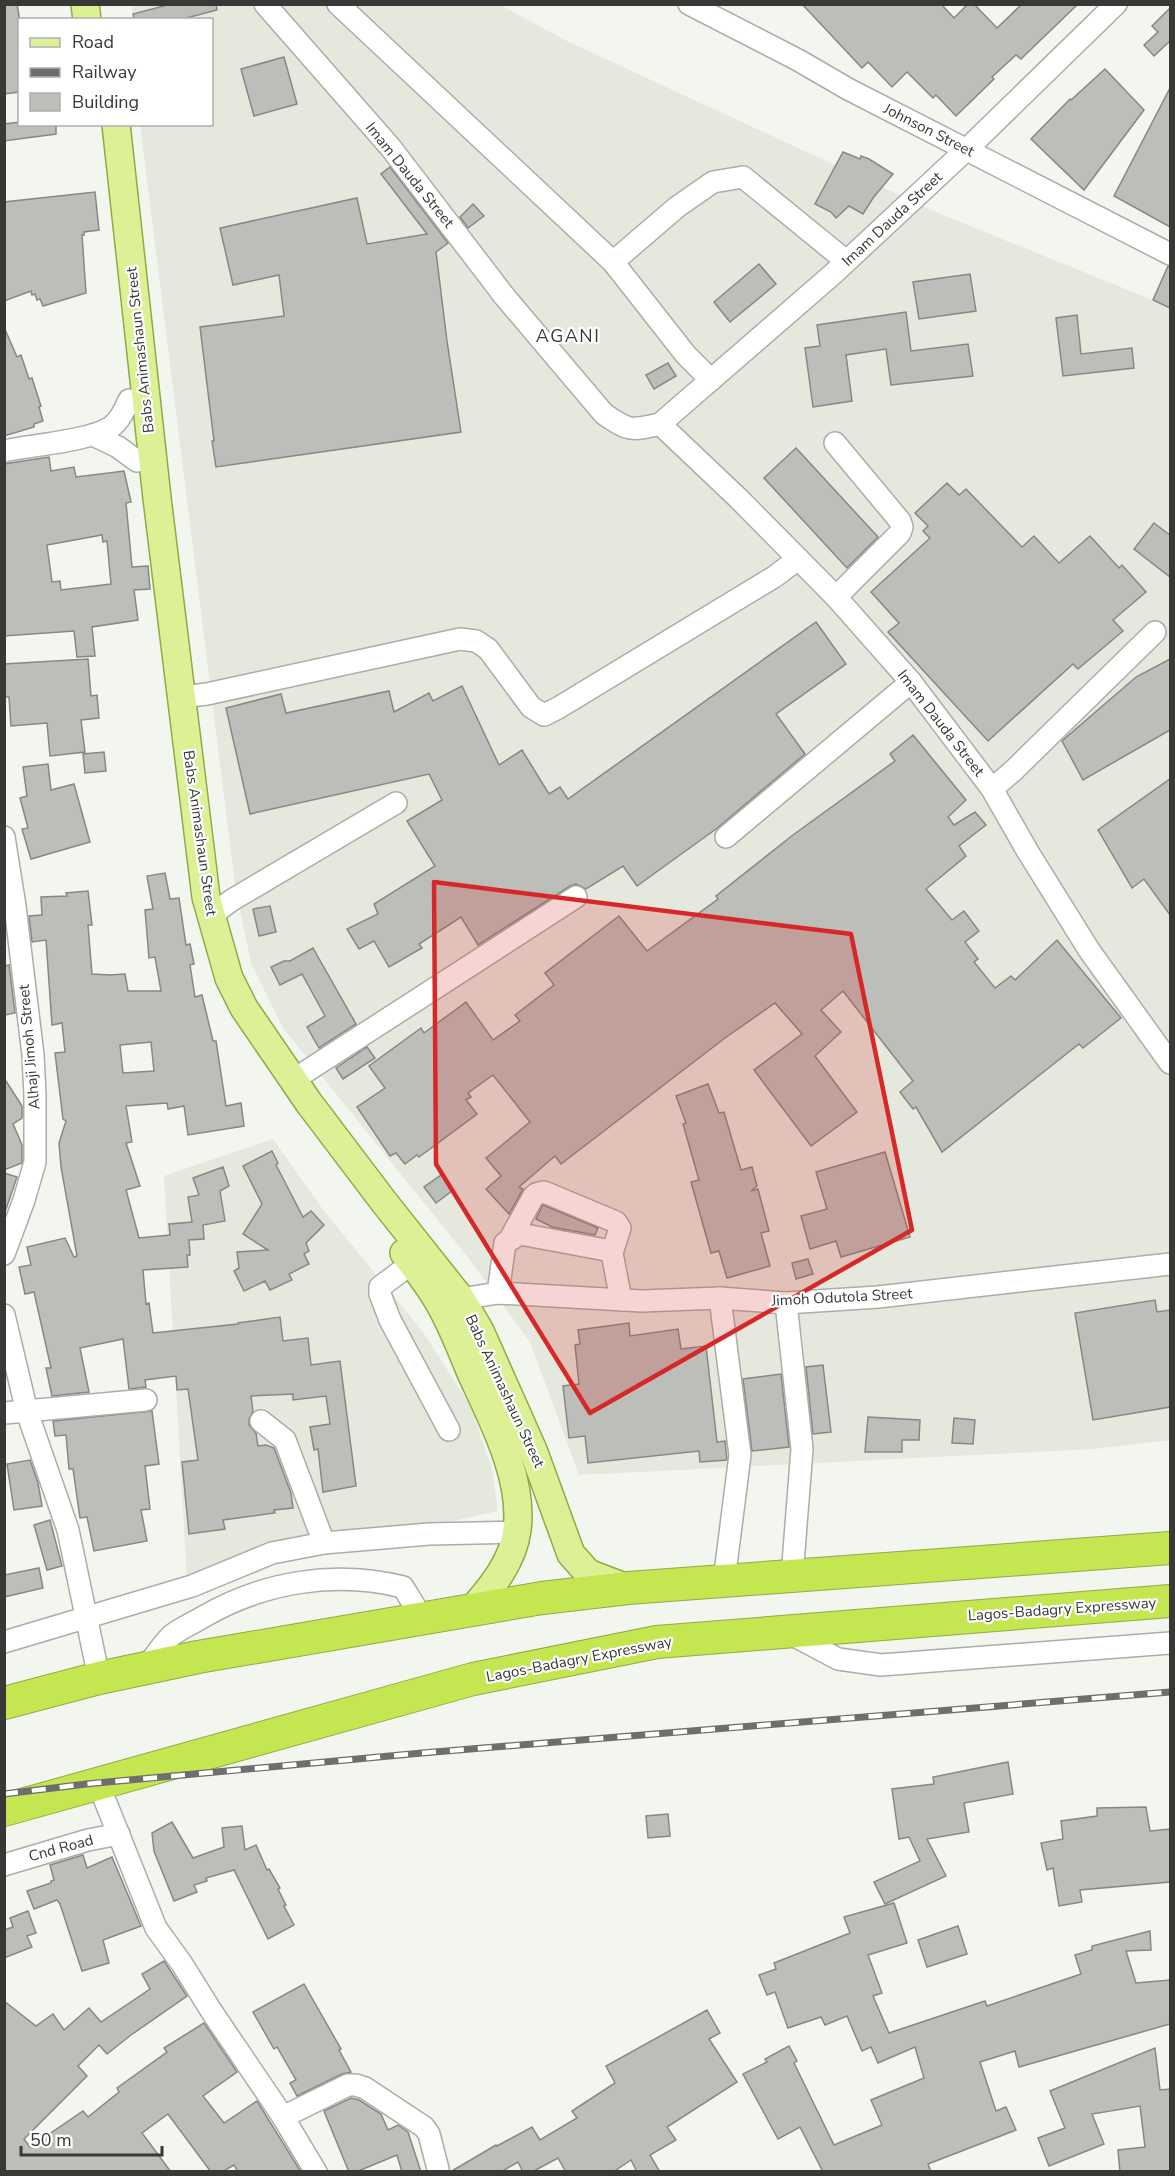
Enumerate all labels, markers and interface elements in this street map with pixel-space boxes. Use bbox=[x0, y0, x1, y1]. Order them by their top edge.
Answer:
legend bbox=[18, 18, 213, 126]
text: Road bbox=[72, 30, 114, 54]
text: Railway bbox=[72, 60, 137, 84]
text: Building bbox=[72, 90, 139, 114]
street label: Johnson Street bbox=[879, 98, 978, 162]
street label: Imam Dauda Street bbox=[361, 118, 459, 233]
street label: Imam Dauda Street bbox=[838, 167, 947, 271]
street label: Babs Animashaun Street bbox=[121, 265, 159, 434]
district label: AGANI bbox=[536, 324, 600, 348]
street label: Imam Dauda Street bbox=[893, 666, 989, 781]
street label: Babs Animashaun Street bbox=[178, 749, 222, 918]
street label: Alhaji Jimoh Street bbox=[14, 983, 44, 1110]
street label: Jimoh Odutola Street bbox=[770, 1283, 914, 1311]
street label: Babs Animashaun Street bbox=[461, 1311, 550, 1472]
street label: Lagos-Badagry Expressway bbox=[967, 1592, 1157, 1626]
street label: Lagos-Badagry Expressway bbox=[484, 1631, 674, 1687]
street label: Cnd Road bbox=[26, 1830, 96, 1866]
scale bar bbox=[21, 2119, 162, 2157]
text: 50 m bbox=[30, 2128, 72, 2152]

